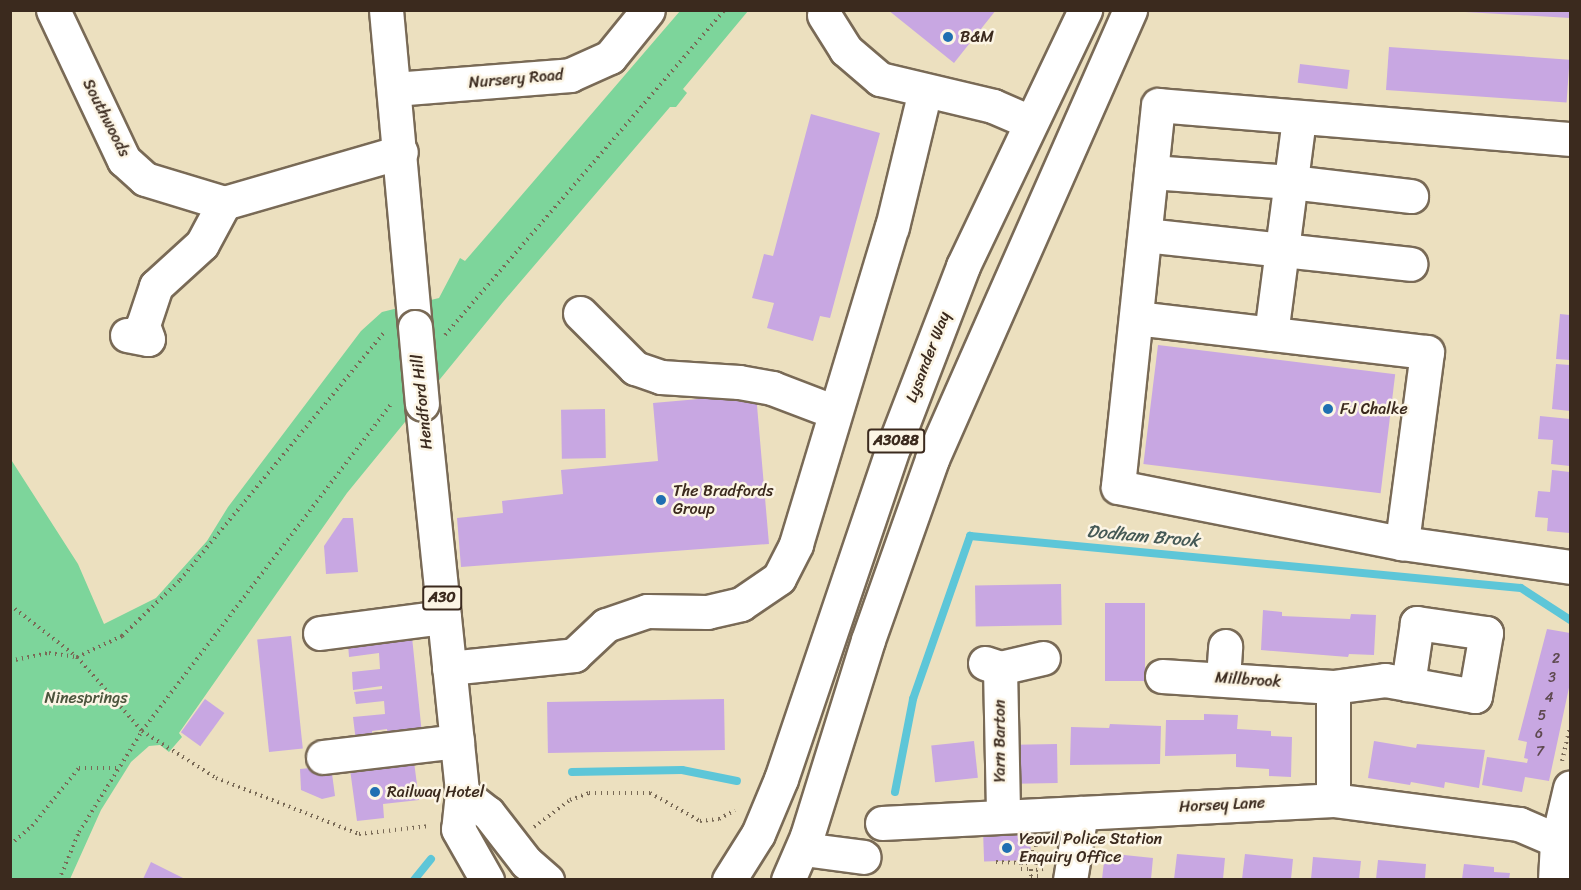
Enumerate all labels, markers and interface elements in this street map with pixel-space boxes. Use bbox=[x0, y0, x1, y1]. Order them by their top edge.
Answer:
place label: B&M bbox=[960, 27, 994, 47]
marker: B&M bbox=[941, 30, 955, 44]
street label: Nursery Road bbox=[468, 65, 564, 93]
street label: Southwoods bbox=[78, 76, 134, 160]
street label: Lysander Way bbox=[902, 309, 954, 405]
street label: Hendford Hill bbox=[407, 353, 437, 451]
place label: FJ Chalke bbox=[1340, 399, 1408, 419]
marker: FJ Chalke bbox=[1321, 402, 1335, 416]
road number: A3088 bbox=[866, 429, 926, 453]
place label: The Bradfords Group bbox=[673, 481, 772, 519]
marker: The Bradfords Group bbox=[654, 493, 668, 507]
water label: Dodham Brook bbox=[1086, 520, 1200, 552]
road number: A30 bbox=[421, 586, 463, 610]
house number: 2 bbox=[1552, 651, 1560, 667]
street label: Millbrook bbox=[1214, 668, 1282, 692]
house number: 3 bbox=[1548, 670, 1556, 686]
park label: Ninesprings bbox=[44, 688, 128, 708]
house number: 4 bbox=[1545, 690, 1553, 706]
street label: Yarn Barton bbox=[990, 700, 1010, 782]
house number: 5 bbox=[1538, 708, 1546, 724]
house number: 6 bbox=[1535, 726, 1543, 742]
house number: 7 bbox=[1536, 744, 1544, 760]
place label: Railway Hotel bbox=[387, 782, 484, 802]
marker: Railway Hotel bbox=[368, 785, 382, 799]
street label: Horsey Lane bbox=[1178, 793, 1266, 817]
place label: Yeovil Police Station Enquiry Office bbox=[1019, 829, 1163, 867]
marker: Yeovil Police Station Enquiry Office bbox=[1000, 841, 1014, 855]

